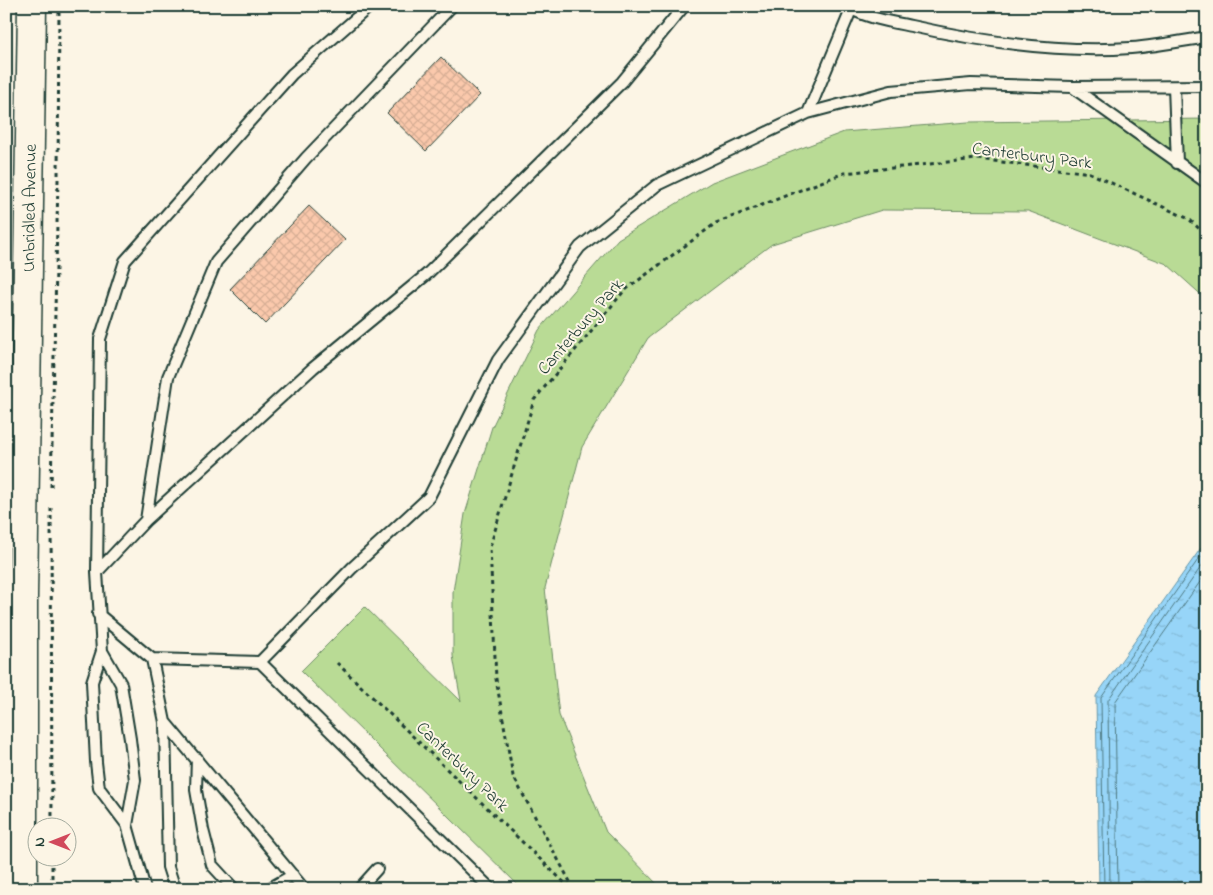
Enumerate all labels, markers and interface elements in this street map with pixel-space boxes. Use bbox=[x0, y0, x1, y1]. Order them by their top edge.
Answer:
street label: Canterbury Park bbox=[970, 137, 1093, 177]
street label: Unbridled Avenue bbox=[17, 143, 45, 272]
street label: Canterbury Park bbox=[532, 273, 631, 381]
street label: Canterbury Park bbox=[409, 716, 514, 819]
north arrow bbox=[28, 818, 78, 868]
text: N bbox=[30, 837, 51, 847]

